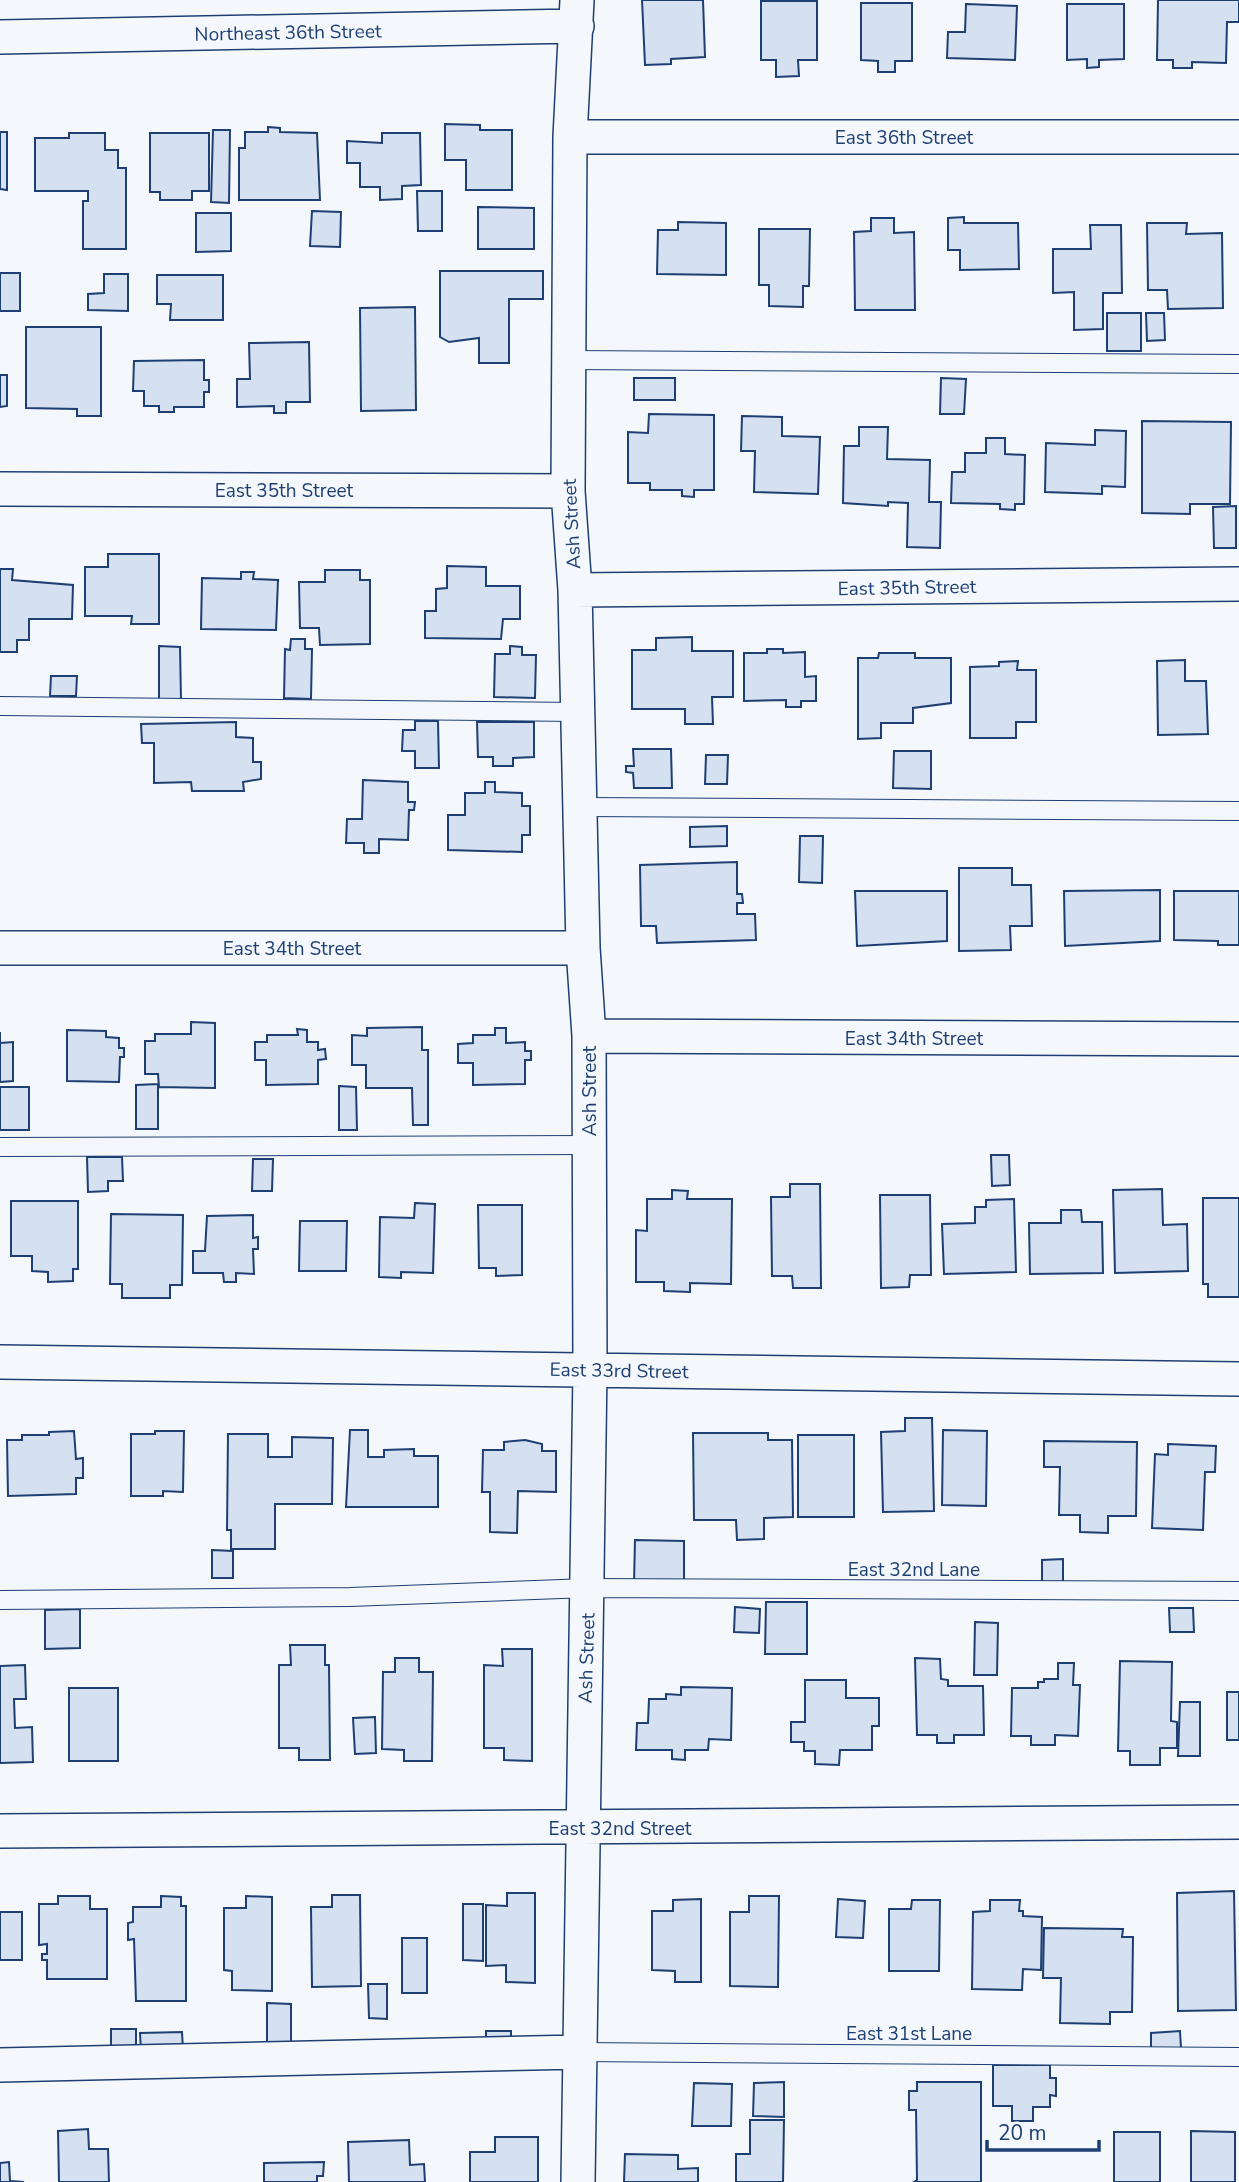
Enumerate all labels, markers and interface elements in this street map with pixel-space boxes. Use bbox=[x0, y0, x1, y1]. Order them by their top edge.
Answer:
street label: Northeast 36th Street bbox=[194, 18, 382, 48]
street label: East 36th Street bbox=[835, 125, 974, 151]
street label: East 35th Street bbox=[215, 478, 354, 504]
street label: Ash Street bbox=[557, 478, 587, 570]
street label: East 35th Street bbox=[838, 574, 977, 602]
street label: East 34th Street bbox=[223, 936, 362, 962]
street label: East 34th Street bbox=[845, 1026, 984, 1052]
street label: Ash Street bbox=[577, 1045, 603, 1136]
street label: East 33rd Street bbox=[549, 1357, 689, 1385]
street label: East 32nd Lane bbox=[848, 1557, 980, 1583]
street label: Ash Street bbox=[572, 1612, 602, 1704]
street label: East 32nd Street bbox=[549, 1816, 692, 1842]
street label: East 31st Lane bbox=[846, 2021, 972, 2047]
scale bar bbox=[987, 2108, 1099, 2152]
text: 20 m bbox=[998, 2119, 1047, 2147]

